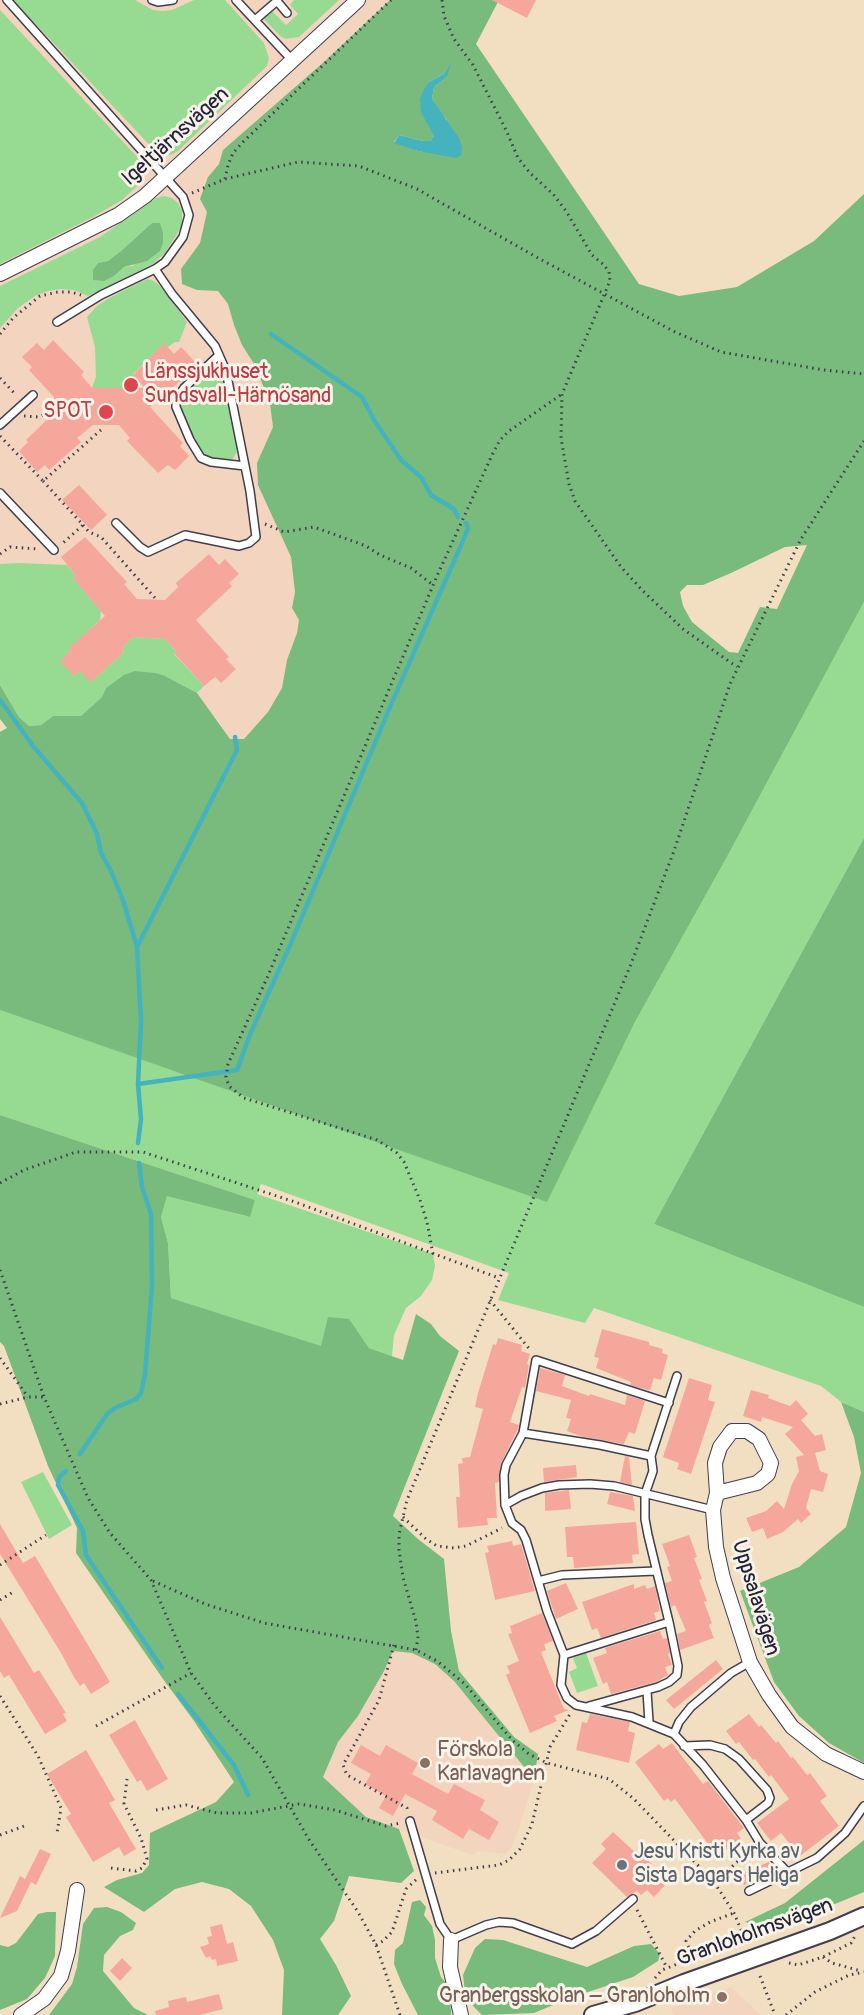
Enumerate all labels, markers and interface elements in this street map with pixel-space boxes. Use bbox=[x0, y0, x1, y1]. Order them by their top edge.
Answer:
street label: Igeltjärnsvägen bbox=[117, 82, 235, 192]
place label: Länssjukhuset Sundsvall-Härnösand bbox=[144, 360, 331, 410]
marker: Länssjukhuset Sundsvall-Härnösand bbox=[122, 376, 140, 394]
place label: SPOT bbox=[43, 399, 92, 425]
marker: SPOT bbox=[97, 403, 115, 421]
street label: Uppsalavägen bbox=[725, 1537, 785, 1659]
place label: Förskola Karlavagnen bbox=[437, 1738, 545, 1788]
marker: Förskola Karlavagnen bbox=[418, 1756, 432, 1770]
place label: Jesu Kristi Kyrka av Sista Dagars Heliga bbox=[634, 1840, 800, 1890]
marker: Jesu Kristi Kyrka av Sista Dagars Heliga bbox=[615, 1858, 629, 1872]
street label: Granloholmsvägen bbox=[673, 1893, 837, 1973]
place label: Granbergsskolan – Granloholm bbox=[439, 1984, 710, 2010]
marker: Granbergsskolan – Granloholm bbox=[715, 1990, 729, 2004]

